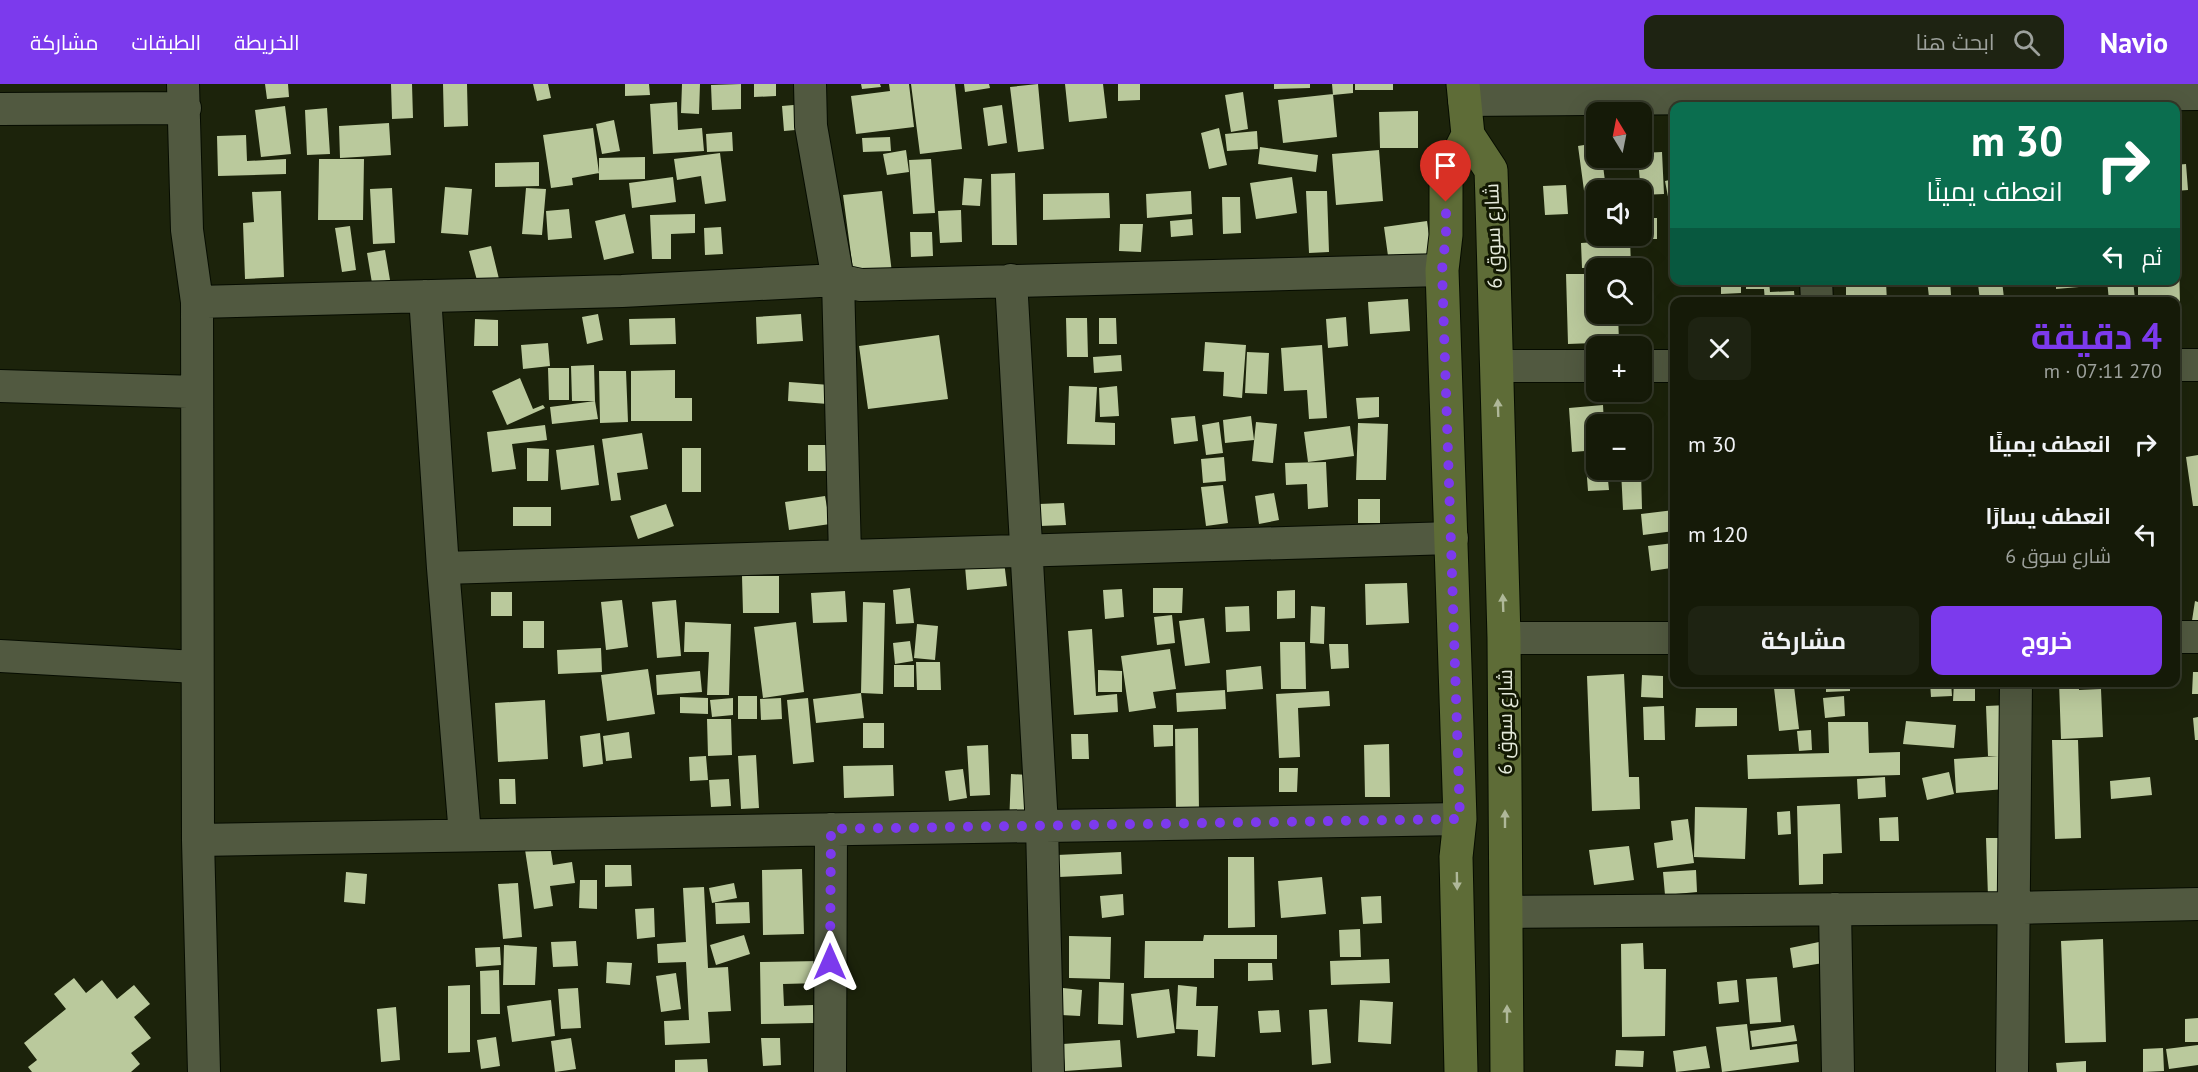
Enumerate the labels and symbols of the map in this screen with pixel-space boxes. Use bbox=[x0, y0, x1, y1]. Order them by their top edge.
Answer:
north arrow bbox=[1586, 102, 1652, 168]
pin bbox=[1420, 140, 1471, 202]
street label: شارع سوق 6 bbox=[1478, 183, 1509, 289]
one-way arrow bbox=[1494, 398, 1503, 417]
one-way arrow bbox=[1499, 593, 1508, 612]
street label: شارع سوق 6 bbox=[1492, 669, 1519, 775]
one-way arrow bbox=[1500, 809, 1510, 828]
one-way arrow bbox=[1452, 871, 1462, 890]
position arrow bbox=[798, 930, 862, 994]
one-way arrow bbox=[1502, 1004, 1512, 1023]

